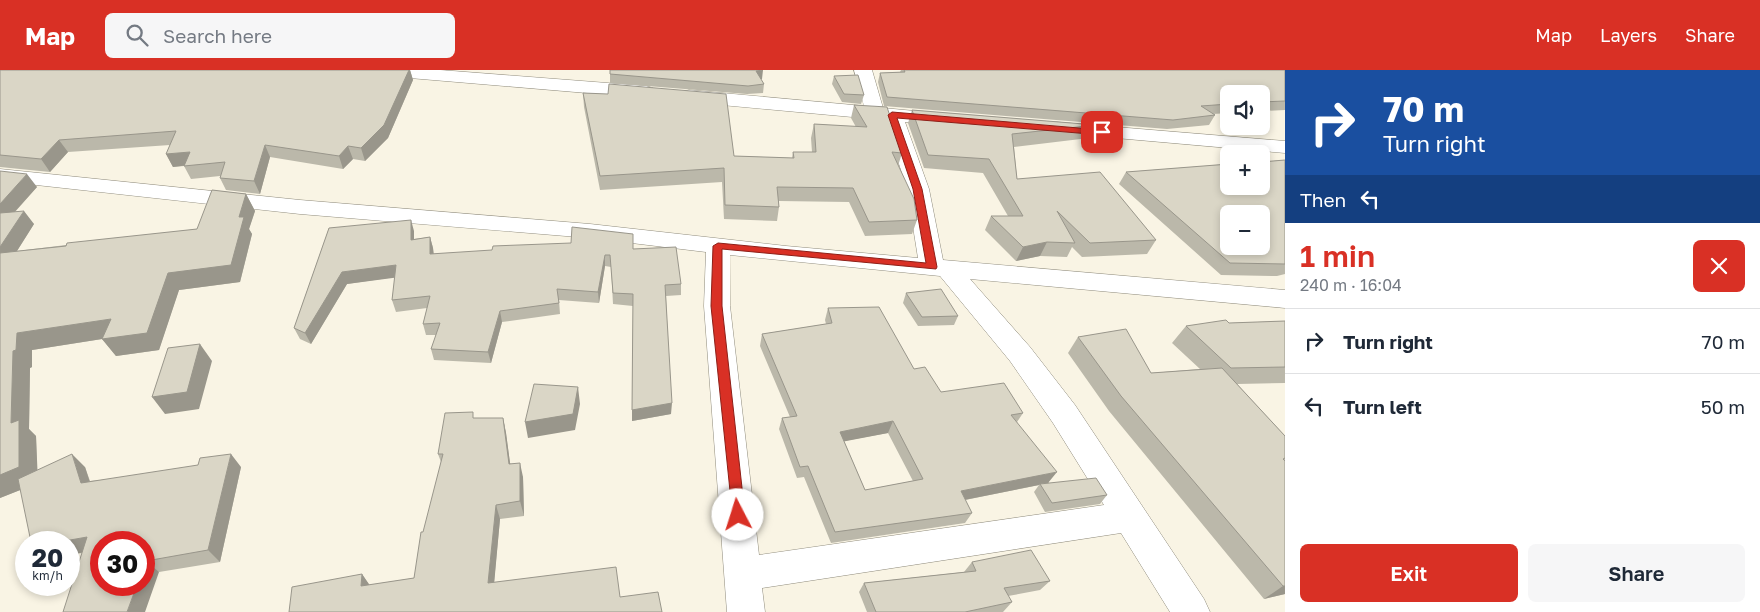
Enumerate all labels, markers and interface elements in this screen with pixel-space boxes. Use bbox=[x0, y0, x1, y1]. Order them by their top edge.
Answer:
search box bbox=[105, 13, 455, 58]
text: Map bbox=[25, 21, 75, 50]
icon: search bbox=[123, 21, 151, 49]
text: Search here bbox=[163, 24, 272, 47]
text: Map bbox=[1535, 24, 1572, 46]
text: Layers bbox=[1600, 24, 1657, 46]
text: Share bbox=[1685, 24, 1735, 46]
map controls bbox=[1220, 85, 1270, 255]
button: sound bbox=[1220, 85, 1270, 135]
text: 70 m bbox=[1383, 88, 1464, 130]
icon: right bbox=[1300, 90, 1365, 155]
pin bbox=[1081, 111, 1123, 153]
icon: arrive bbox=[1088, 118, 1116, 146]
text: Turn right bbox=[1383, 130, 1486, 157]
button: + bbox=[1220, 145, 1270, 195]
icon: left bbox=[1356, 185, 1384, 213]
text: Then bbox=[1300, 188, 1346, 211]
button: − bbox=[1220, 205, 1270, 255]
text: 1 min bbox=[1300, 238, 1375, 274]
button: close bbox=[1693, 240, 1745, 292]
text: 240 m · 16:04 bbox=[1300, 275, 1402, 295]
icon: right bbox=[1300, 327, 1328, 355]
text: Turn right bbox=[1343, 330, 1433, 353]
text: 70 m bbox=[1702, 330, 1745, 353]
icon: left bbox=[1300, 392, 1328, 420]
text: Turn left bbox=[1343, 395, 1422, 418]
text: 50 m bbox=[1701, 395, 1745, 418]
position arrow bbox=[711, 488, 763, 540]
speed limit sign: 30 bbox=[90, 531, 155, 596]
text: 20 bbox=[32, 542, 63, 573]
button: Exit bbox=[1300, 544, 1518, 602]
button: Share bbox=[1528, 544, 1745, 602]
text: km/h bbox=[32, 568, 63, 583]

